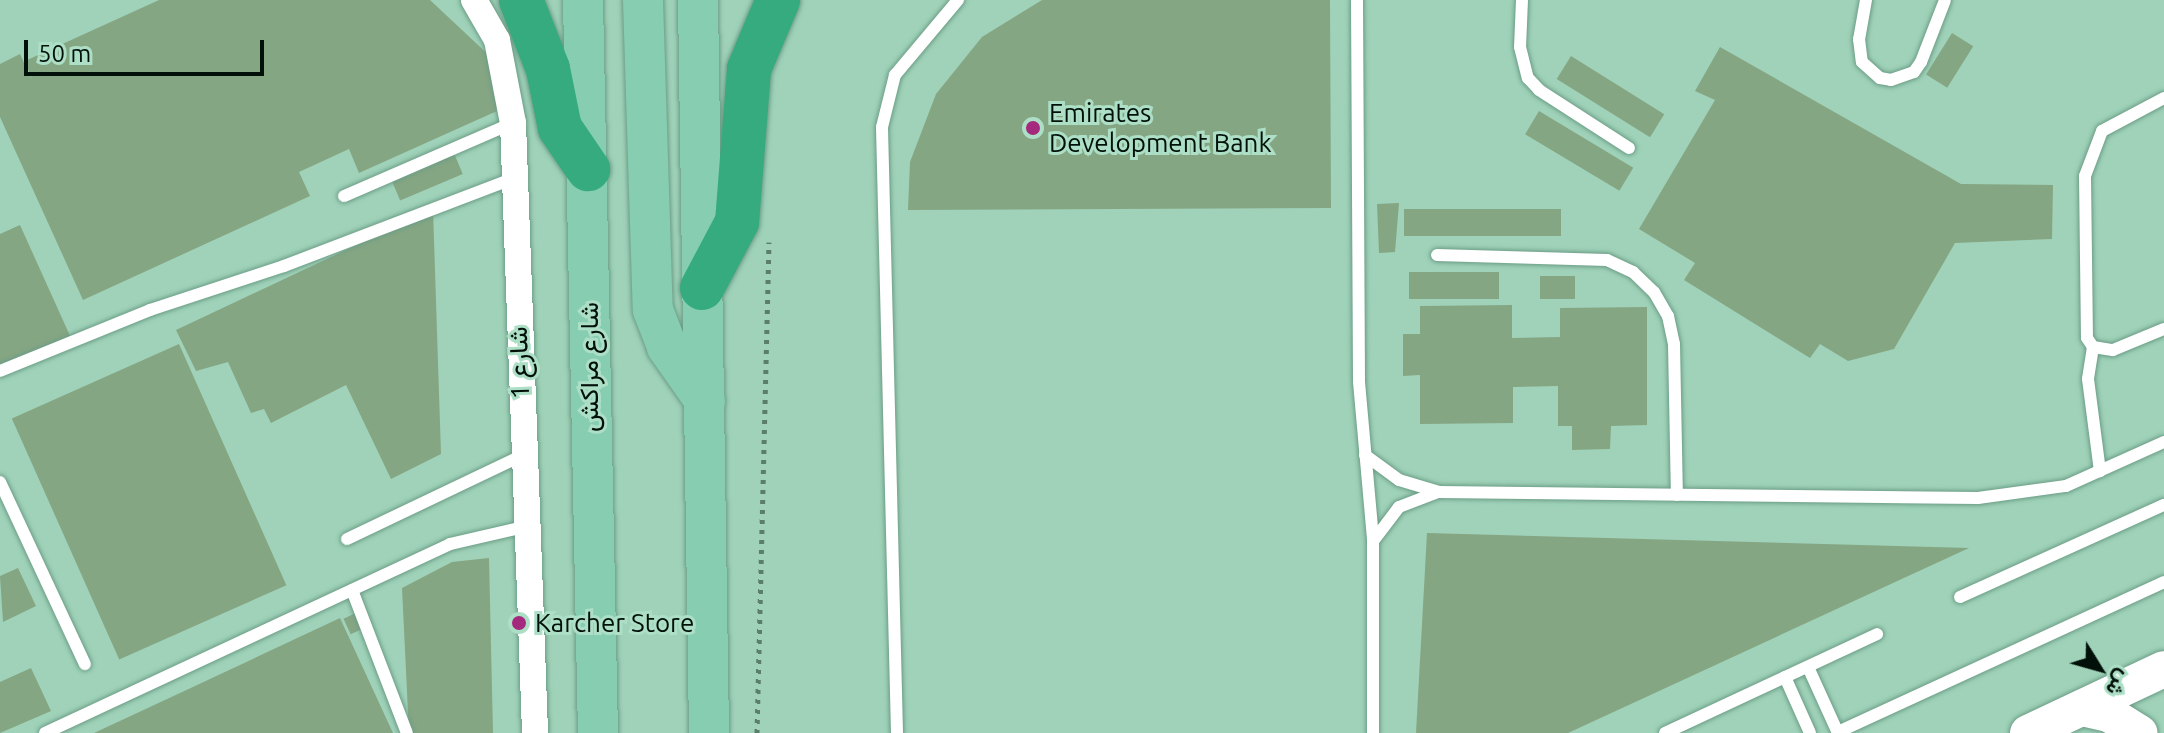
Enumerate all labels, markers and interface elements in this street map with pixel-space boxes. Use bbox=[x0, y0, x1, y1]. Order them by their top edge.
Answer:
scale bar bbox=[28, 24, 268, 74]
text: 50 m bbox=[38, 40, 91, 67]
place label: Emirates Development Bank bbox=[1049, 97, 1272, 158]
marker: Emirates Development Bank bbox=[1024, 119, 1042, 137]
street label: شارع مراكش bbox=[573, 302, 605, 432]
street label: شارع 1 bbox=[502, 326, 536, 400]
place label: Karcher Store bbox=[535, 607, 694, 639]
marker: Karcher Store bbox=[510, 614, 528, 632]
north arrow bbox=[2060, 629, 2140, 709]
text: ش bbox=[2102, 666, 2138, 702]

